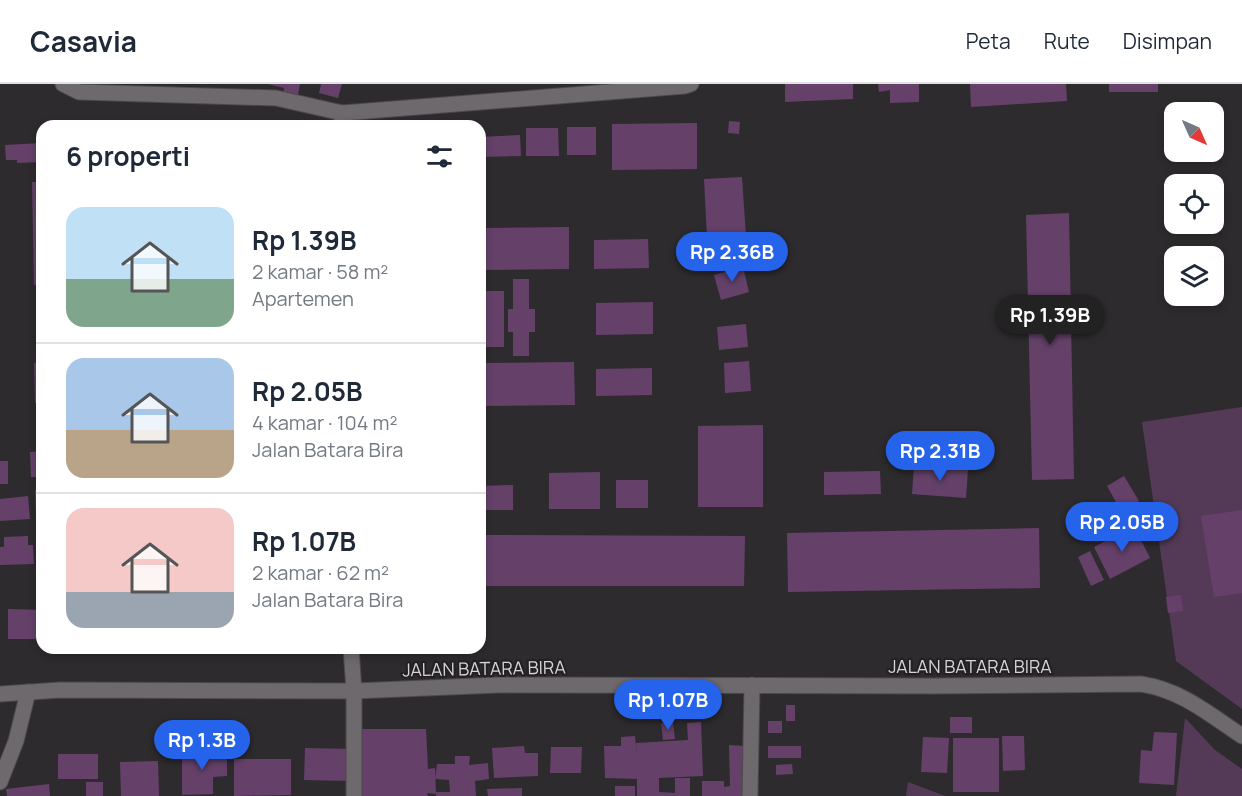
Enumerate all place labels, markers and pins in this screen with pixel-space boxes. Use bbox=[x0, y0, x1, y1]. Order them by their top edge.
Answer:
pin: Rp 2.36B bbox=[670, 232, 794, 283]
pin: Rp 1.39B bbox=[988, 295, 1112, 346]
pin: Rp 2.31B bbox=[878, 431, 1002, 482]
pin: Rp 2.05B bbox=[1060, 502, 1184, 553]
pin: Rp 1.07B bbox=[606, 680, 730, 731]
pin: Rp 1.3B bbox=[147, 720, 257, 771]

